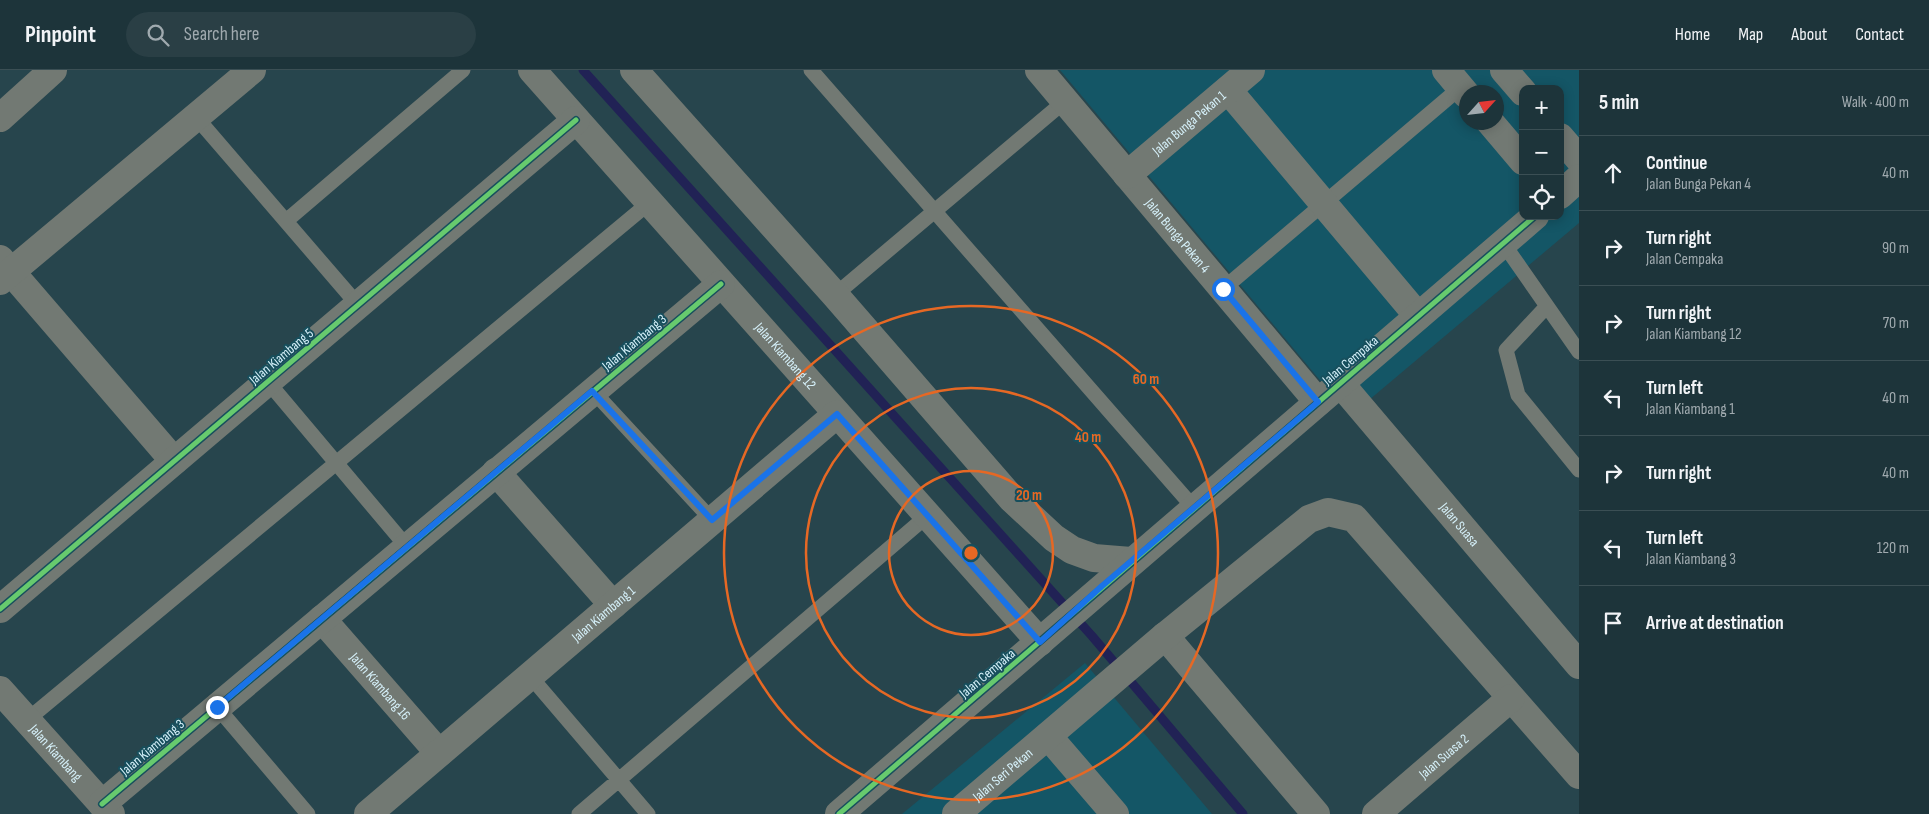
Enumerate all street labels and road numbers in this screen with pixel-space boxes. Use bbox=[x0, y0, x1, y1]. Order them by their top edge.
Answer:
street label: Jalan Bunga Pekan 1 bbox=[1148, 87, 1229, 160]
street label: Jalan Bunga Pekan 4 bbox=[1141, 194, 1214, 276]
street label: Jalan Kiambang 3 bbox=[598, 311, 670, 375]
street label: Jalan Kiambang 12 bbox=[750, 318, 820, 393]
street label: Jalan Kiambang 5 bbox=[245, 324, 317, 389]
street label: Jalan Cempaka bbox=[1318, 332, 1382, 389]
street label: Jalan Suasa bbox=[1435, 498, 1483, 550]
street label: Jalan Kiambang 1 bbox=[568, 582, 639, 646]
street label: Jalan Cempaka bbox=[955, 645, 1019, 702]
street label: Jalan Kiambang 16 bbox=[345, 648, 414, 724]
street label: Jalan Kiambang 3 bbox=[116, 716, 188, 780]
street label: Jalan Kiambang bbox=[25, 720, 86, 785]
street label: Jalan Suasa 2 bbox=[1415, 730, 1472, 783]
street label: Jalan Seri Pekan bbox=[969, 745, 1036, 806]

